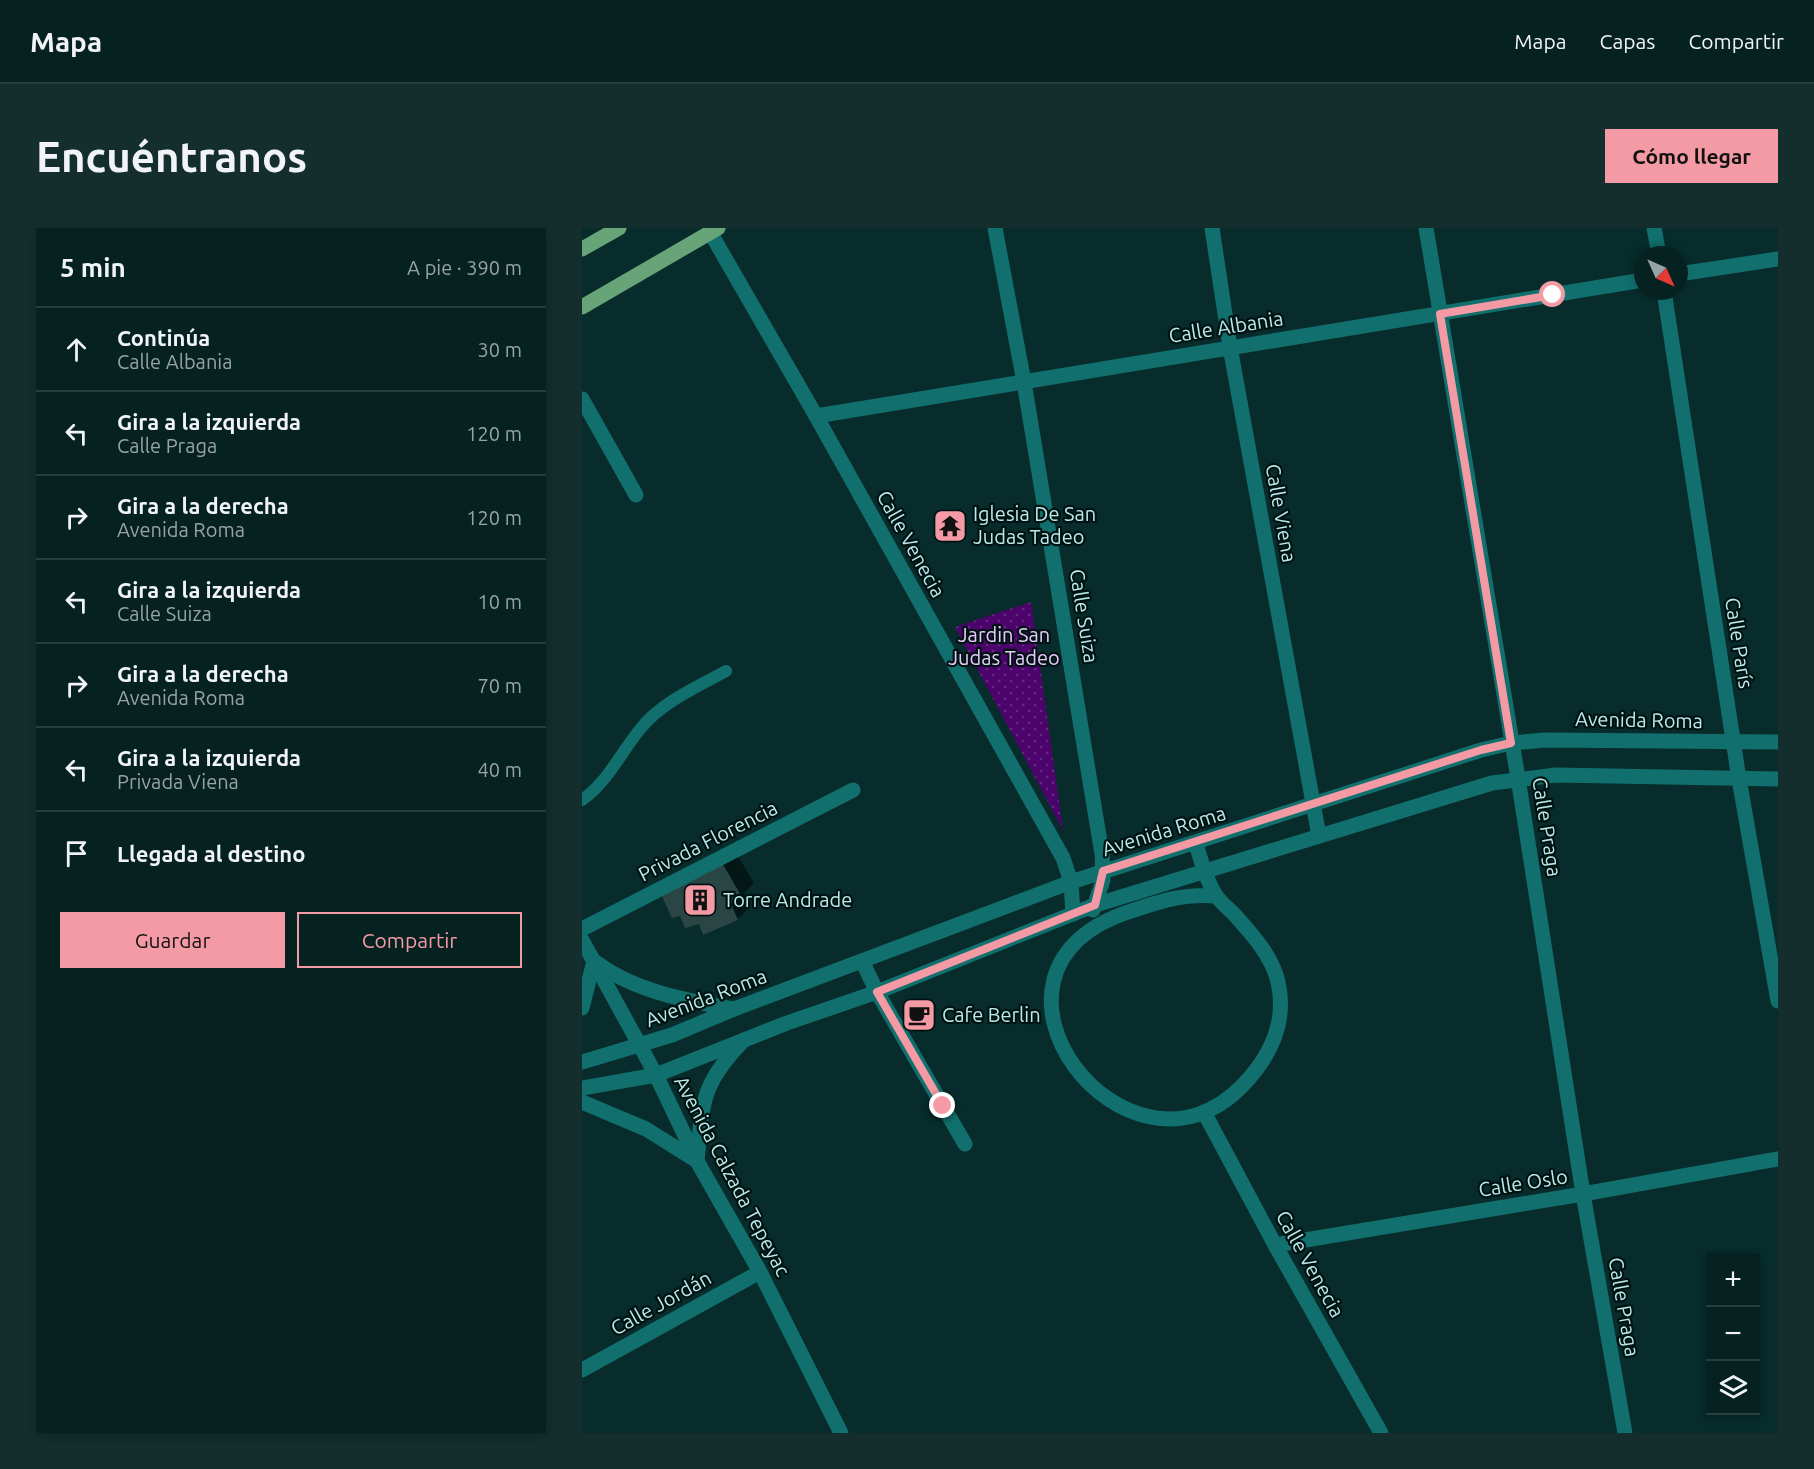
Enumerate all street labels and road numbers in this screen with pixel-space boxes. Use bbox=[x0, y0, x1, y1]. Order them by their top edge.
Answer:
street label: Calle Albania bbox=[1167, 306, 1285, 347]
street label: Calle Viena bbox=[1262, 462, 1301, 564]
street label: Calle Venecia bbox=[873, 486, 950, 601]
street label: Calle Suiza bbox=[1066, 567, 1103, 665]
street label: Calle París bbox=[1721, 596, 1758, 690]
street label: Avenida Roma bbox=[1575, 707, 1703, 732]
street label: Calle Praga bbox=[1528, 776, 1567, 878]
street label: Privada Florencia bbox=[634, 796, 781, 886]
street label: Avenida Roma bbox=[1099, 801, 1228, 860]
street label: Avenida Roma bbox=[642, 964, 770, 1031]
street label: Avenida Calzada Tepeyac bbox=[670, 1072, 795, 1280]
street label: Calle Oslo bbox=[1477, 1164, 1569, 1201]
street label: Calle Venecia bbox=[1272, 1206, 1349, 1321]
street label: Calle Praga bbox=[1604, 1256, 1645, 1358]
street label: Calle Jordán bbox=[607, 1266, 715, 1340]

